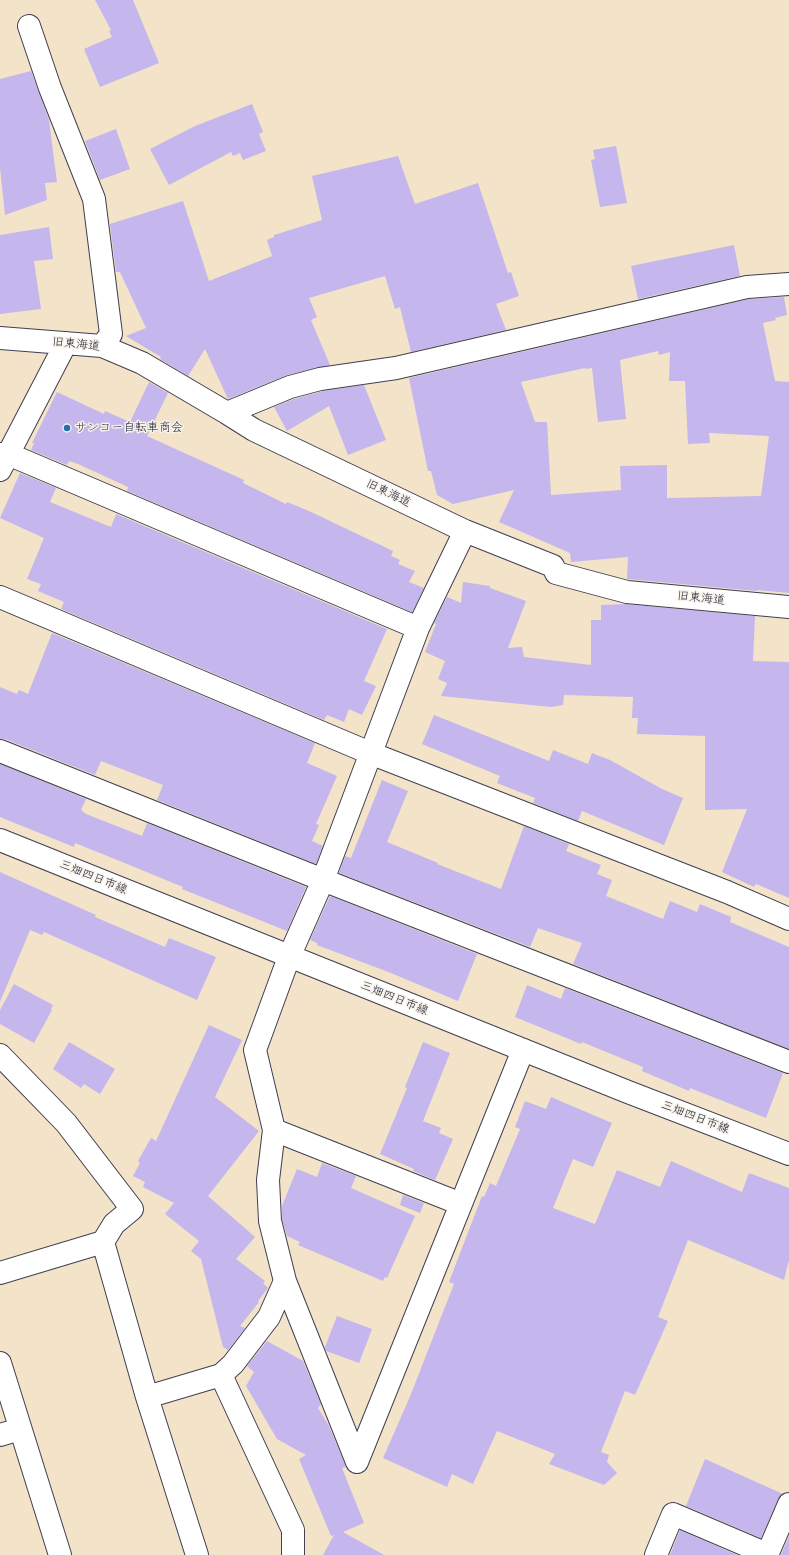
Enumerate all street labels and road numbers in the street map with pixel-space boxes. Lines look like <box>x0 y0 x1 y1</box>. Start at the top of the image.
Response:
street label: 旧東海道 <box>51 335 101 355</box>
street label: 旧東海道 <box>363 477 413 511</box>
street label: 旧東海道 <box>676 589 726 609</box>
street label: 三畑四日市線 <box>57 858 129 898</box>
street label: 三畑四日市線 <box>358 979 430 1019</box>
street label: 三畑四日市線 <box>659 1098 731 1138</box>

